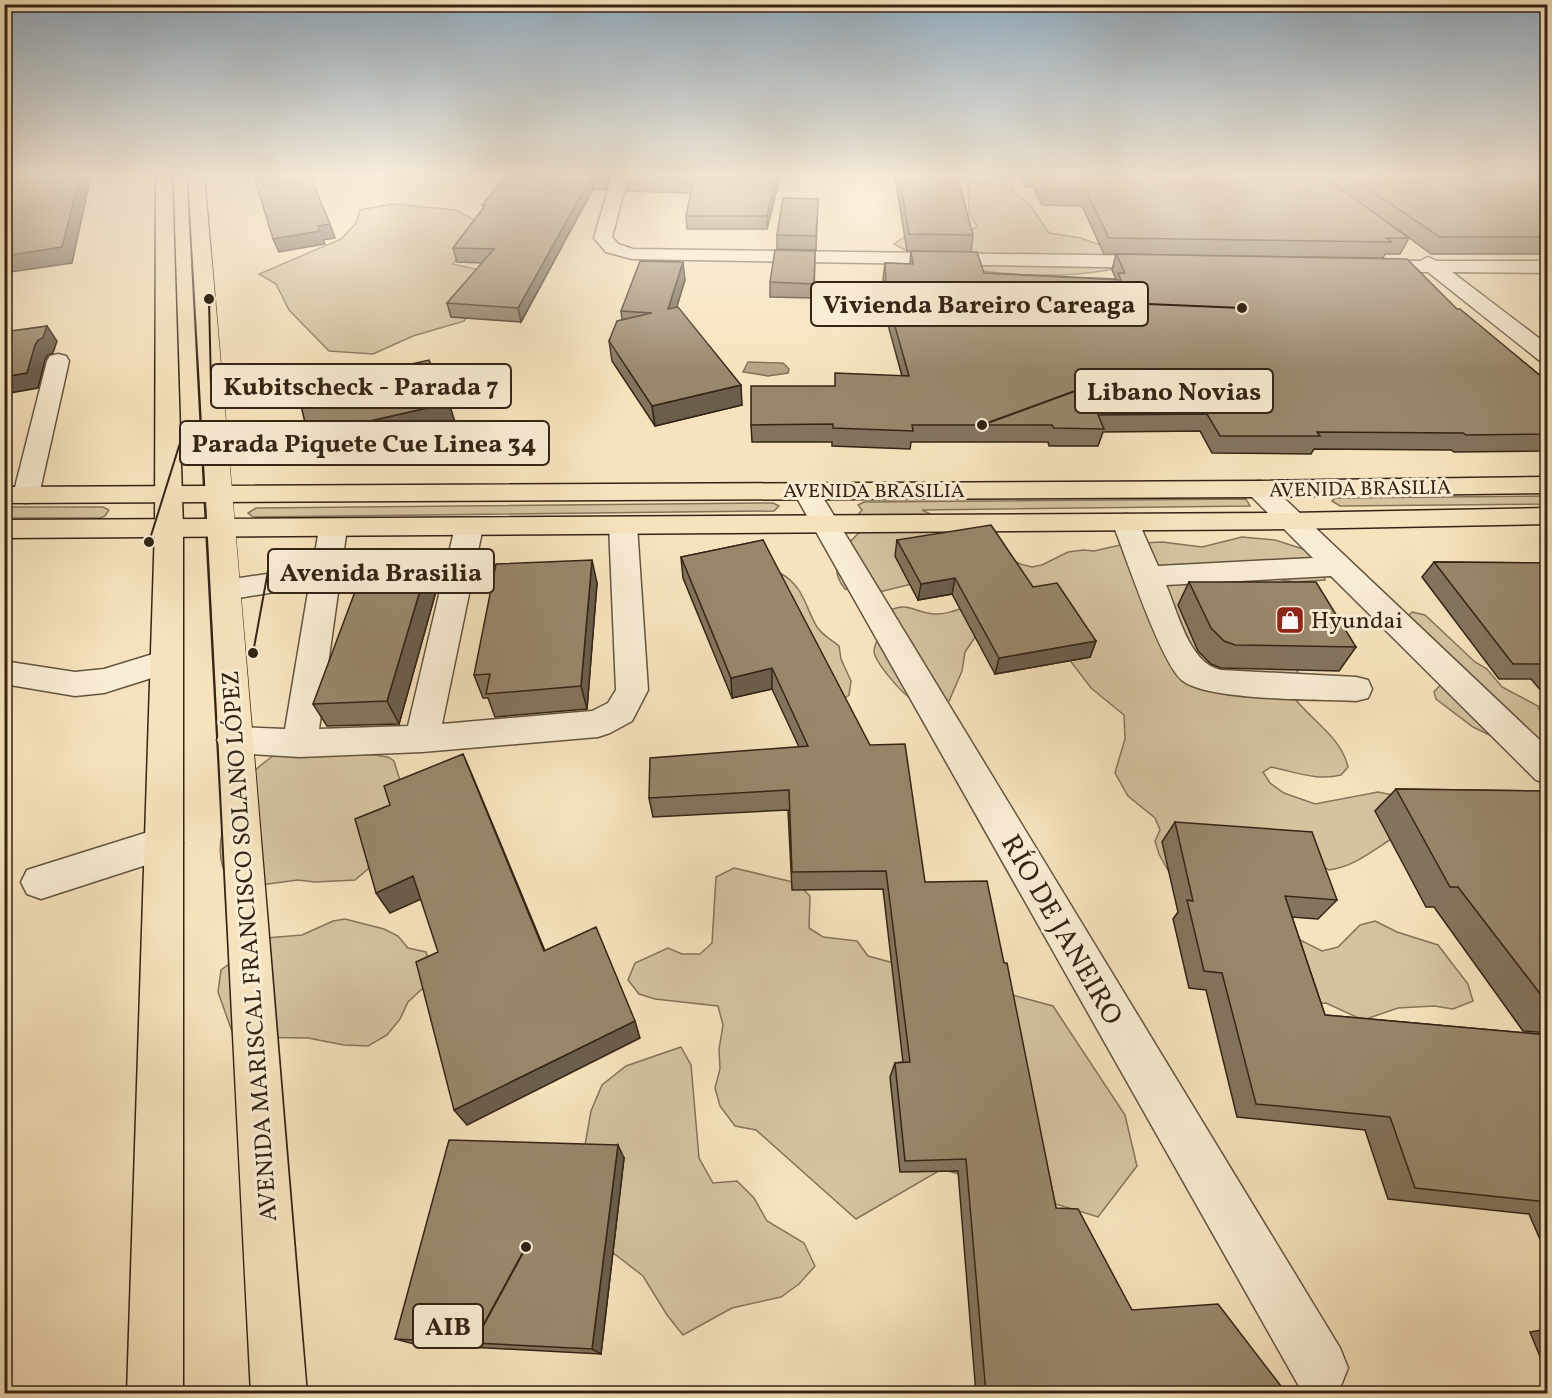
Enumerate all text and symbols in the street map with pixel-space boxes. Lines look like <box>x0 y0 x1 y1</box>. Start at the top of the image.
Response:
callout: Vivienda Bareiro Careaga <box>811 282 1148 326</box>
text: Vivienda Bareiro Careaga <box>823 288 1135 324</box>
callout: Kubitscheck - Parada 7 <box>211 364 511 408</box>
callout: Libano Novias <box>1075 369 1273 413</box>
text: Kubitscheck - Parada 7 <box>223 370 499 406</box>
text: Libano Novias <box>1087 375 1261 411</box>
callout: Parada Piquete Cue Linea 34 <box>180 421 549 465</box>
text: Parada Piquete Cue Linea 34 <box>191 427 537 463</box>
street label: AVENIDA BRASILIA <box>1269 474 1451 506</box>
street label: AVENIDA BRASILIA <box>783 478 965 506</box>
callout: Avenida Brasilia <box>268 549 494 593</box>
text: Avenida Brasilia <box>280 556 482 592</box>
shop icon: Hyundai <box>1274 604 1306 636</box>
place label: Hyundai <box>1311 605 1403 639</box>
street label: AVENIDA MARISCAL FRANCISCO SOLANO LÓPEZ <box>215 669 287 1223</box>
street label: RÍO DE JANEIRO <box>990 828 1131 1033</box>
callout: AIB <box>413 1304 483 1348</box>
text: AIB <box>425 1310 471 1346</box>

